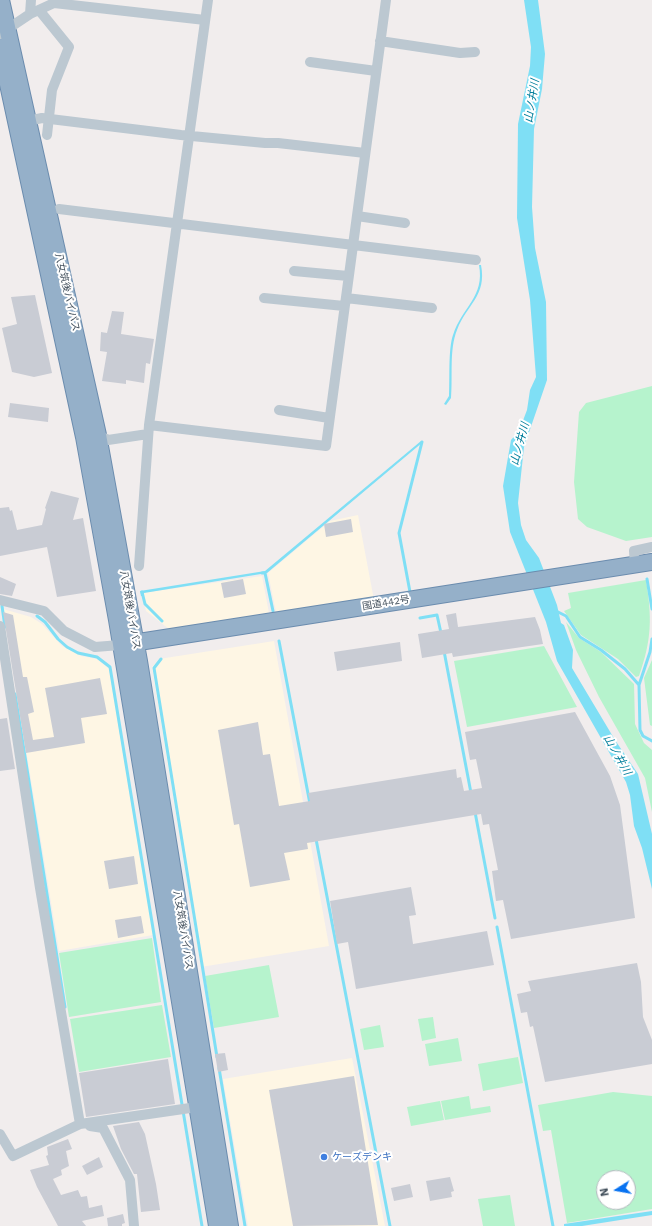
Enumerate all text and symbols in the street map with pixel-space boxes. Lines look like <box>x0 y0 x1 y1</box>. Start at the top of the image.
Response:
water label: 山ノ井川 <box>522 78 542 124</box>
street label: 八女筑後バイパス <box>52 252 82 332</box>
water label: 山ノ井川 <box>508 421 532 467</box>
street label: 八女筑後バイパス <box>117 570 143 650</box>
street label: 国道442号 <box>361 593 411 613</box>
water label: 山ノ井川 <box>600 733 634 777</box>
street label: 八女筑後バイパス <box>171 890 195 970</box>
place label: ケーズデンキ <box>332 1151 392 1163</box>
marker: ケーズデンキ <box>319 1152 329 1162</box>
north arrow <box>596 1170 636 1210</box>
text: N <box>598 1187 612 1197</box>

